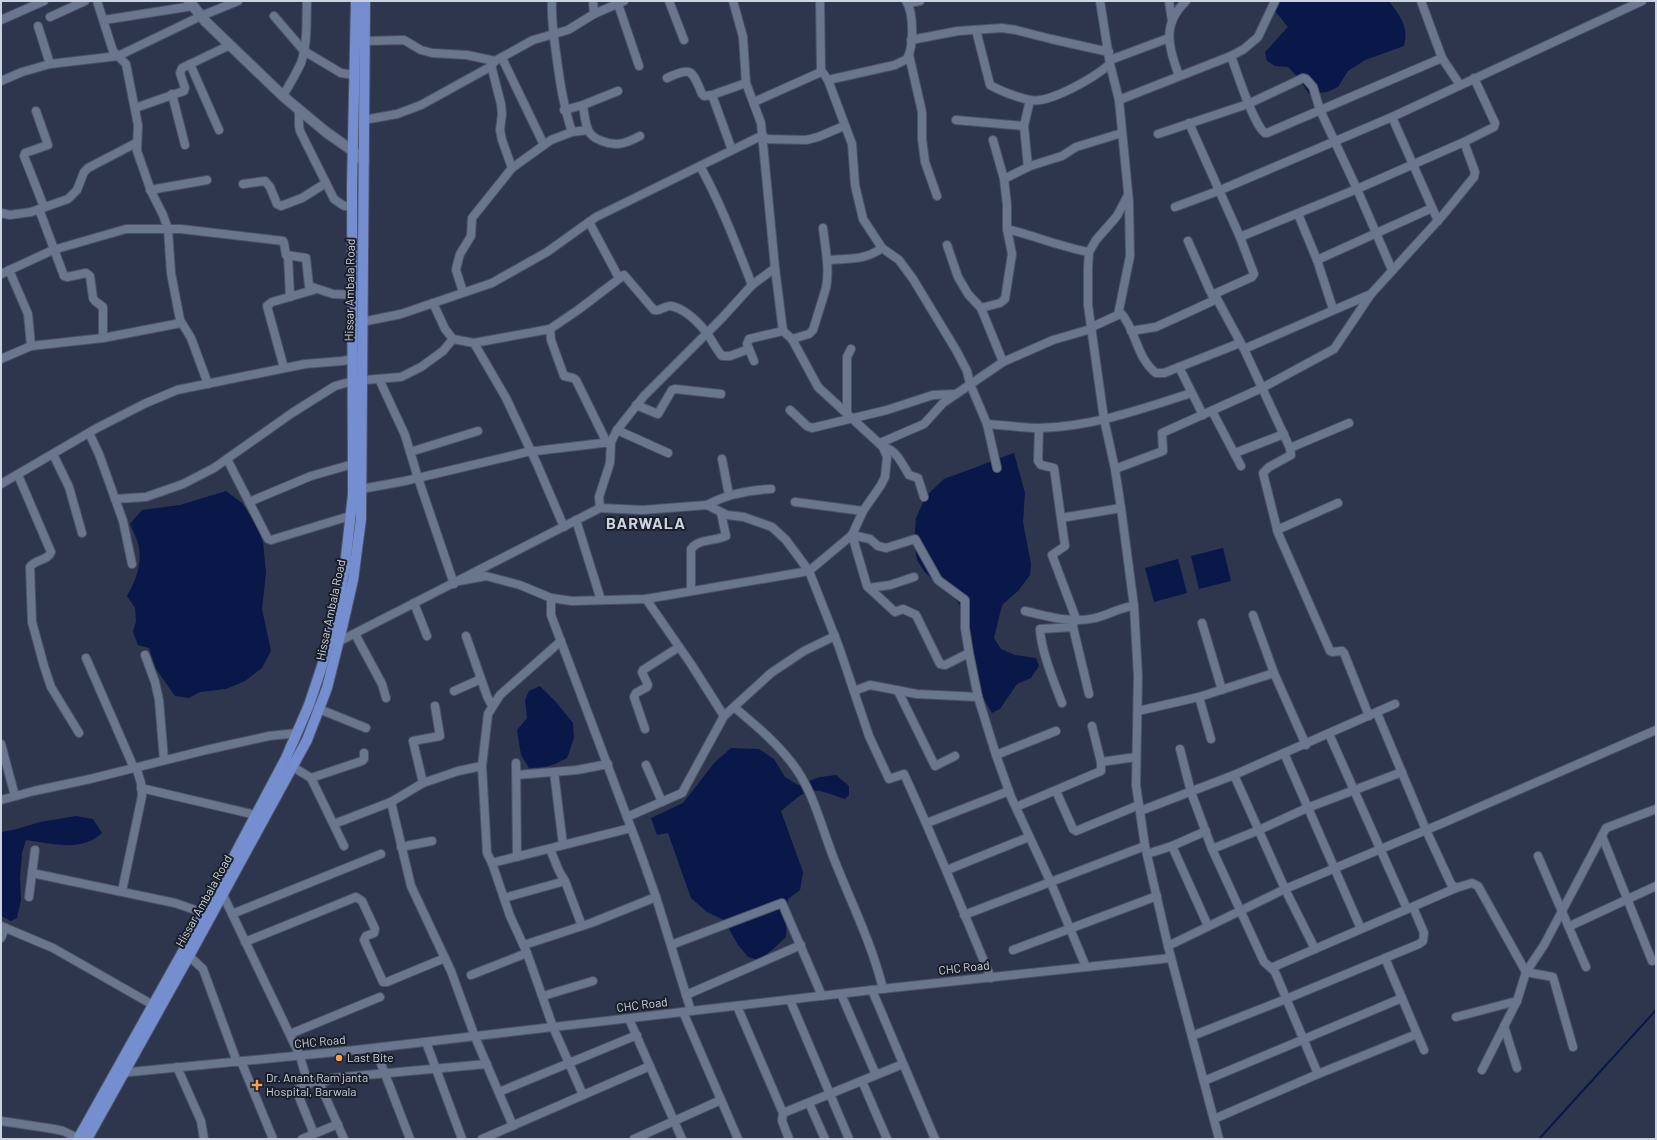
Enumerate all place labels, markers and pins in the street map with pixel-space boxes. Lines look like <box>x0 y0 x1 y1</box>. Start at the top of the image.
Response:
place label: Last Bite <box>347 1050 394 1064</box>
marker: Last Bite <box>334 1053 344 1063</box>
place label: Dr. Anant Ram janta Hospital, Barwala <box>266 1070 368 1098</box>
marker: Dr. Anant Ram janta Hospital, Barwala <box>251 1079 263 1091</box>

